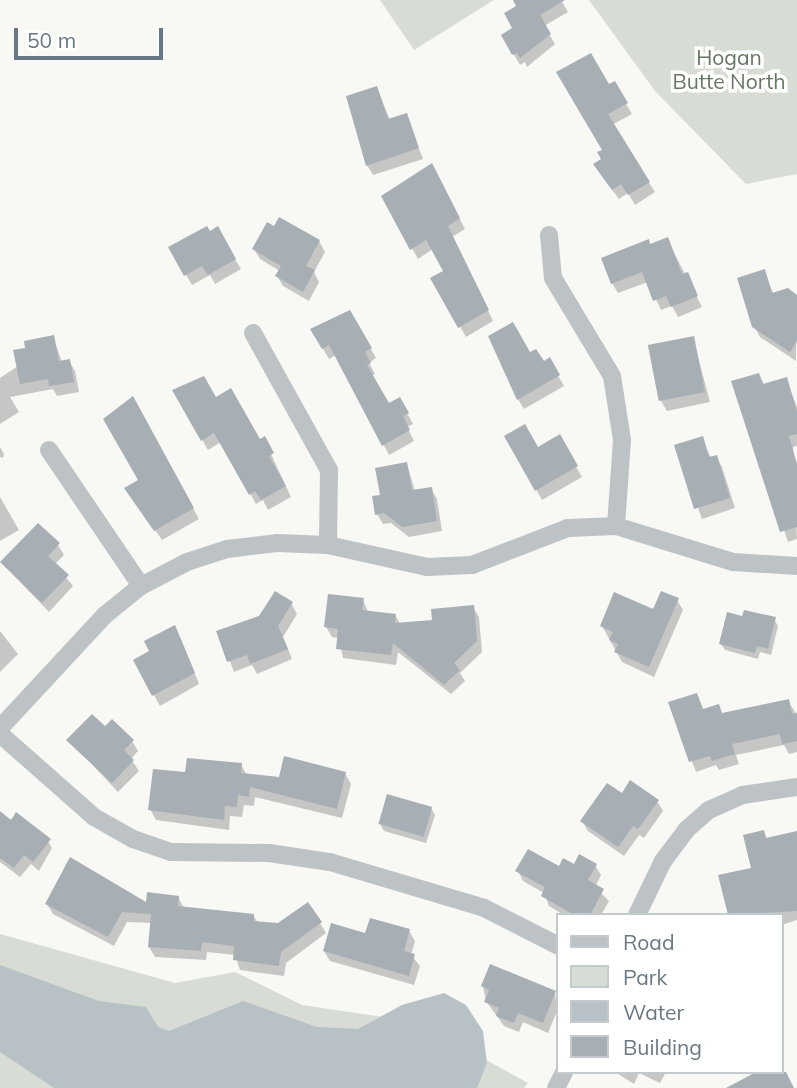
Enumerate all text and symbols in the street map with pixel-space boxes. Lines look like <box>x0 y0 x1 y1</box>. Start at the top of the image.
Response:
scale bar <box>18 14 166 58</box>
text: 50 m <box>27 27 76 53</box>
park label: Hogan Butte North <box>672 44 786 94</box>
legend <box>556 913 783 1074</box>
text: Road <box>623 929 674 955</box>
text: Park <box>623 964 667 990</box>
text: Water <box>623 999 684 1025</box>
text: Building <box>623 1034 702 1060</box>

